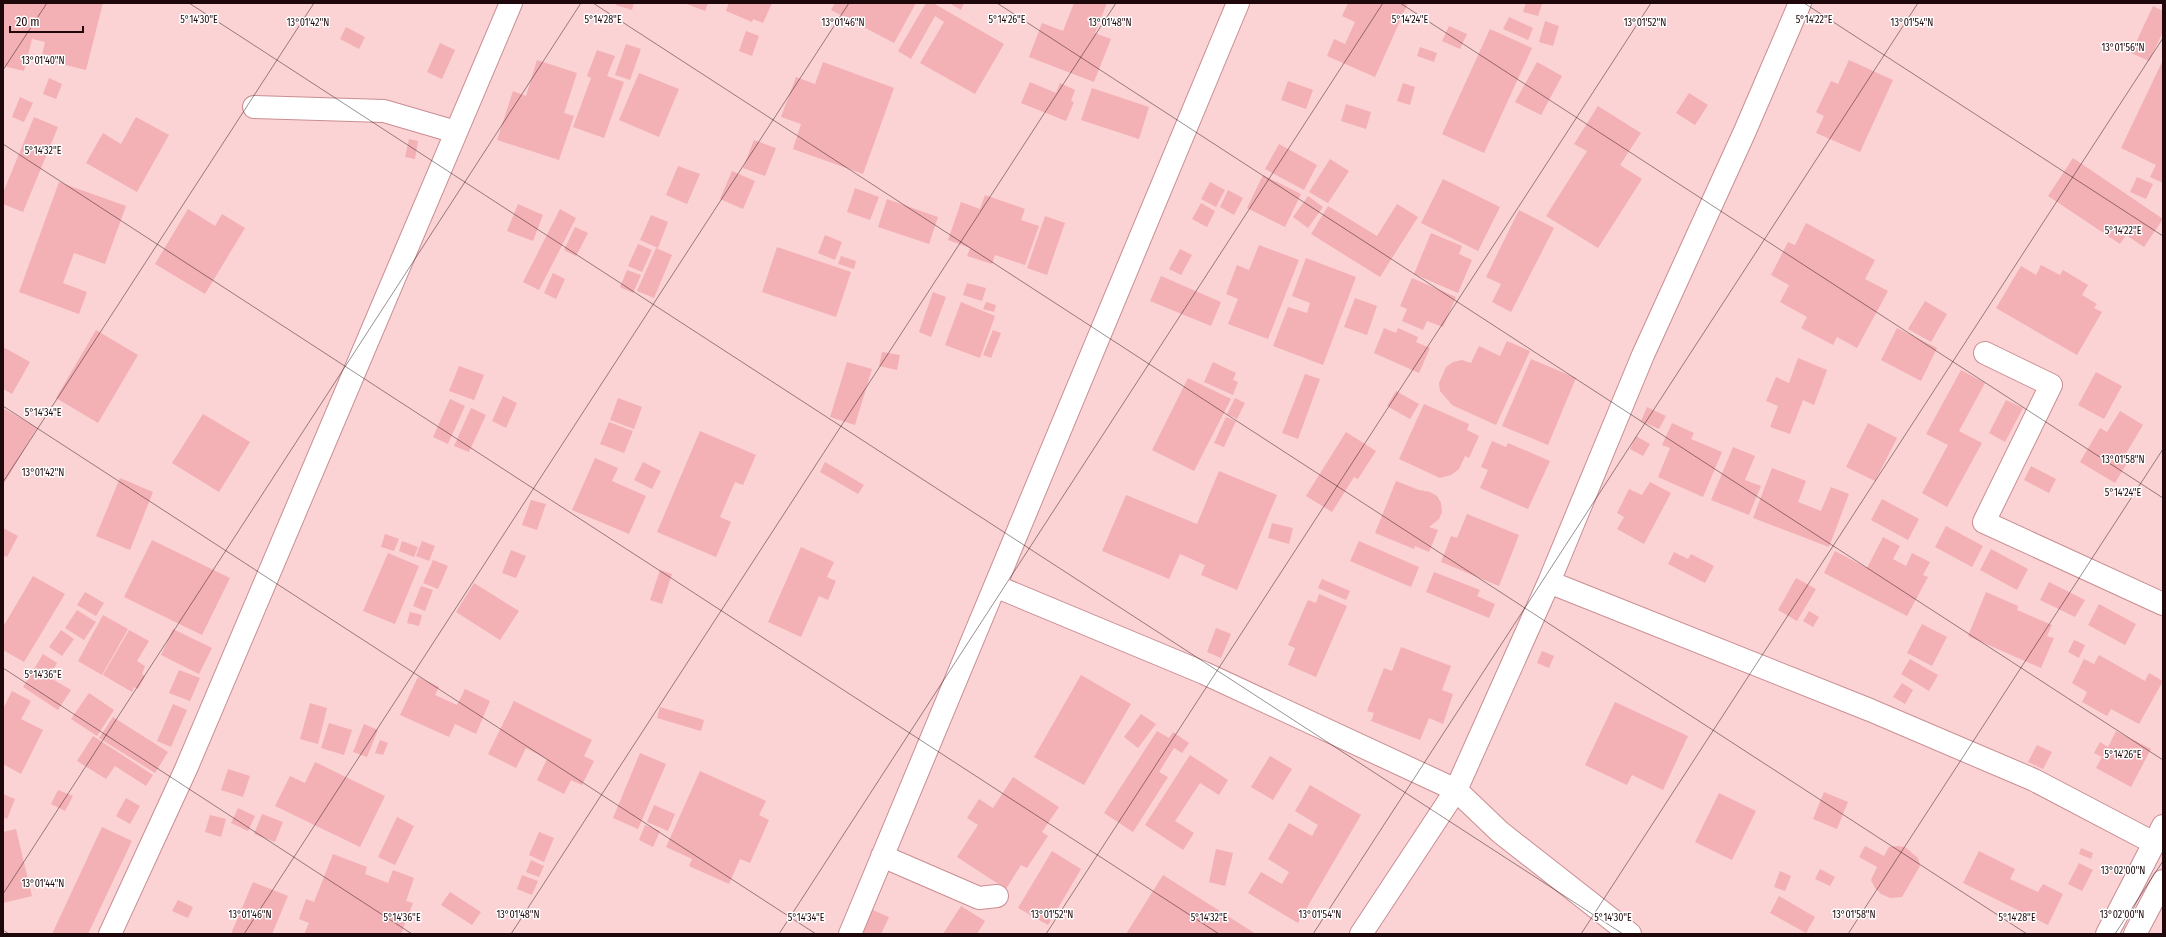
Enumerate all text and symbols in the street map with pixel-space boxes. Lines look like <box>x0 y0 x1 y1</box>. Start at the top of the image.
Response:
scale bar <box>10 8 83 34</box>
text: 5°14'30"E <box>180 14 218 26</box>
text: 5°14'28"E <box>584 14 622 26</box>
text: 5°14'26"E <box>988 14 1026 26</box>
text: 5°14'24"E <box>1392 14 1429 26</box>
text: 5°14'22"E <box>1796 14 1833 26</box>
text: 20 m <box>16 15 40 29</box>
text: 13°01'42"N <box>287 17 329 29</box>
text: 13°01'46"N <box>821 17 865 29</box>
text: 13°01'48"N <box>1088 17 1132 29</box>
text: 13°01'52"N <box>1624 17 1666 29</box>
text: 13°01'54"N <box>1891 17 1933 29</box>
text: 13°01'56"N <box>2101 42 2145 54</box>
text: 13°01'40"N <box>21 55 65 67</box>
text: 5°14'32"E <box>25 145 62 157</box>
text: 5°14'22"E <box>2105 225 2142 237</box>
text: 5°14'34"E <box>25 407 62 419</box>
text: 13°01'58"N <box>2101 454 2145 466</box>
text: 13°01'42"N <box>22 467 64 479</box>
text: 5°14'24"E <box>2105 487 2142 499</box>
text: 5°14'36"E <box>24 669 62 681</box>
text: 5°14'26"E <box>2104 749 2142 761</box>
text: 13°02'00"N <box>2101 865 2145 877</box>
text: 13°01'44"N <box>22 878 64 890</box>
text: 13°01'46"N <box>228 909 272 921</box>
text: 13°01'48"N <box>496 909 540 921</box>
text: 13°01'52"N <box>1031 909 1073 921</box>
text: 13°01'54"N <box>1299 909 1341 921</box>
text: 13°01'58"N <box>1832 909 1876 921</box>
text: 13°02'00"N <box>2100 909 2144 921</box>
text: 5°14'36"E <box>383 912 421 924</box>
text: 5°14'34"E <box>788 912 825 924</box>
text: 5°14'32"E <box>1191 912 1228 924</box>
text: 5°14'30"E <box>1594 912 1632 924</box>
text: 5°14'28"E <box>1998 912 2036 924</box>

